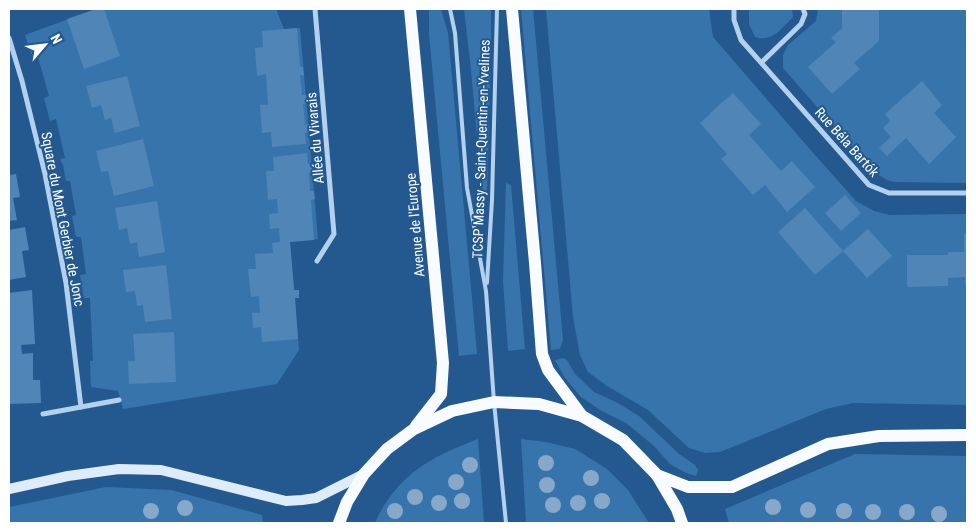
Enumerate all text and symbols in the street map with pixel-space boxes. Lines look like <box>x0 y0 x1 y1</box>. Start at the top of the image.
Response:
north arrow <box>20 20 70 70</box>
text: N <box>47 31 66 46</box>
street label: TCSP Massy - Saint-Quentin-en-Yvelines <box>469 39 493 259</box>
street label: Allée du Vivarais <box>303 92 327 184</box>
street label: Rue Béla Bartók <box>812 104 883 180</box>
street label: Square du Mont Gerbier de Jonc <box>38 130 88 308</box>
street label: Avenue de l'Europe <box>402 172 428 278</box>

